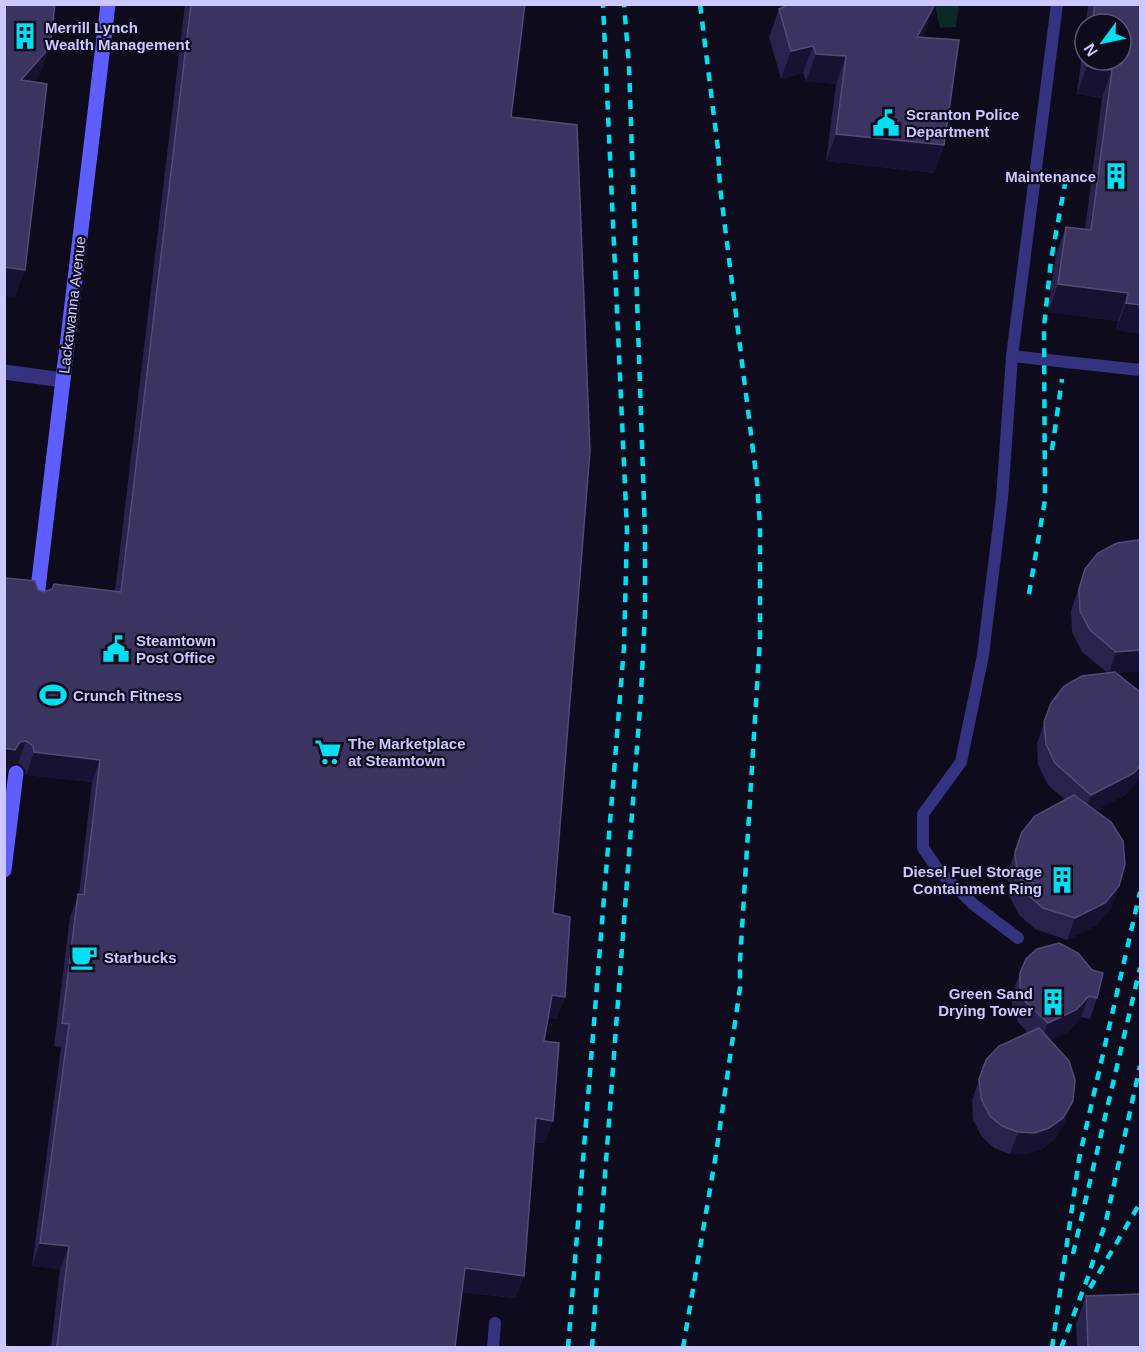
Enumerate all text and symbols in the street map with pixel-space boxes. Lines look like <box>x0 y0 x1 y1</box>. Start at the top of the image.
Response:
north arrow <box>1073 12 1133 72</box>
place label: Merrill Lynch Wealth Management <box>45 19 190 53</box>
building icon: Merrill Lynch Wealth Management <box>10 21 40 51</box>
text: N <box>1081 40 1101 59</box>
place label: Scranton Police Department <box>906 106 1019 140</box>
public building icon: Scranton Police Department <box>871 108 901 138</box>
building icon: Maintenance <box>1101 161 1131 191</box>
place label: Maintenance <box>1005 168 1096 185</box>
street label: Lackawanna Avenue <box>55 235 89 375</box>
place label: Steamtown Post Office <box>136 632 216 666</box>
public building icon: Steamtown Post Office <box>101 634 131 664</box>
sports icon: Crunch Fitness <box>38 680 68 710</box>
place label: Crunch Fitness <box>73 687 182 704</box>
place label: The Marketplace at Steamtown <box>348 735 466 769</box>
supermarket icon: The Marketplace at Steamtown <box>313 737 343 767</box>
place label: Diesel Fuel Storage Containment Ring <box>903 863 1042 897</box>
building icon: Diesel Fuel Storage Containment Ring <box>1047 865 1077 895</box>
cafe icon: Starbucks <box>69 942 99 972</box>
place label: Starbucks <box>104 949 177 966</box>
place label: Green Sand Drying Tower <box>938 985 1033 1019</box>
building icon: Green Sand Drying Tower <box>1038 987 1068 1017</box>

